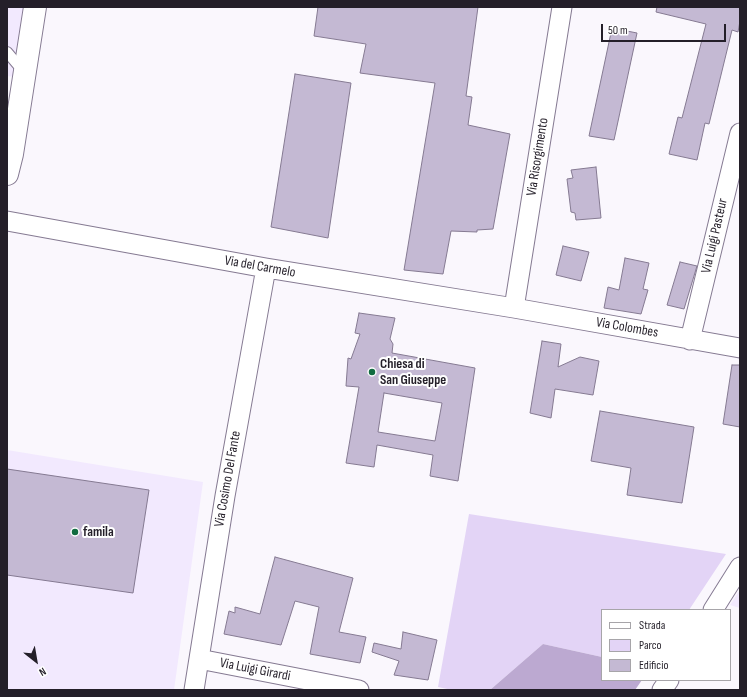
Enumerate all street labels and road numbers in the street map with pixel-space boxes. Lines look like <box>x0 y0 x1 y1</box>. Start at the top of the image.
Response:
street label: Via Risorgimento <box>524 117 552 197</box>
street label: Via Luigi Pasteur <box>698 197 732 275</box>
street label: Via del Carmelo <box>223 252 297 282</box>
street label: Via Colombes <box>595 314 659 342</box>
street label: Via Cosimo Del Fante <box>211 430 245 528</box>
street label: Via Luigi Girardi <box>218 655 292 685</box>

